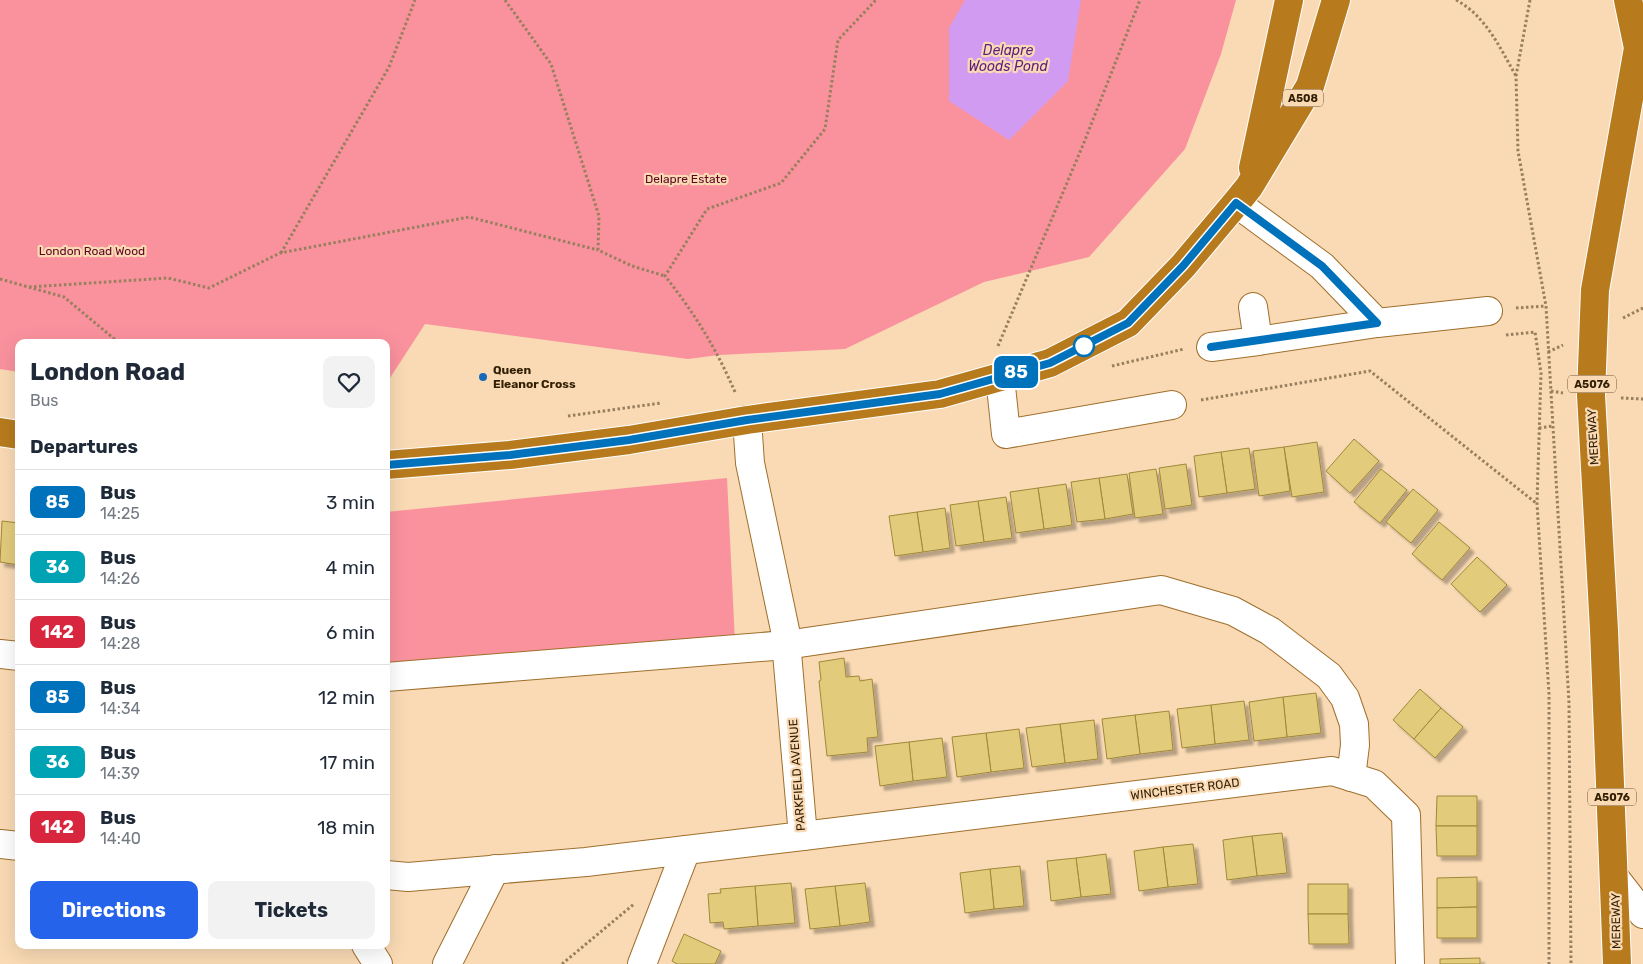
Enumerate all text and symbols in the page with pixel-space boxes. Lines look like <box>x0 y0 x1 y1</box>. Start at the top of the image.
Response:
water label: Delapre Woods Pond <box>968 42 1049 75</box>
road number: A508 <box>1283 90 1323 106</box>
park label: Delapre Estate <box>645 172 727 186</box>
park label: London Road Wood <box>39 244 145 258</box>
unlabelled marker <box>1073 335 1095 357</box>
button: heart <box>323 356 375 408</box>
line badge: 85 <box>994 356 1038 388</box>
text: London Road <box>30 358 185 386</box>
text: 85 <box>1004 361 1028 383</box>
place label: Queen Eleanor Cross <box>493 363 576 391</box>
marker: Queen Eleanor Cross <box>477 371 489 383</box>
road number: A5076 <box>1568 376 1616 392</box>
text: Bus <box>30 391 58 410</box>
street label: MEREWAY <box>1585 408 1601 465</box>
text: Departures <box>30 435 138 458</box>
text: Bus <box>100 481 136 504</box>
text: 85 <box>46 491 69 513</box>
text: 3 min <box>326 491 375 514</box>
text: 14:25 <box>100 504 140 523</box>
text: Bus <box>100 546 136 569</box>
text: 36 <box>46 556 69 578</box>
text: 4 min <box>326 556 375 579</box>
text: 14:26 <box>100 569 140 588</box>
text: Bus <box>100 611 136 634</box>
text: 142 <box>41 621 74 643</box>
text: 6 min <box>326 621 375 644</box>
text: 14:28 <box>100 634 140 653</box>
text: Bus <box>100 676 136 699</box>
text: 85 <box>46 686 69 708</box>
text: 12 min <box>318 686 375 709</box>
text: 14:34 <box>100 699 140 718</box>
street label: PARKFIELD AVENUE <box>786 719 808 831</box>
text: Bus <box>100 741 136 764</box>
text: 36 <box>46 751 69 773</box>
text: 17 min <box>319 751 375 774</box>
text: 14:39 <box>100 764 140 783</box>
street label: WINCHESTER ROAD <box>1130 775 1240 803</box>
road number: A5076 <box>1588 789 1636 806</box>
text: Bus <box>100 806 136 829</box>
text: 142 <box>41 816 74 838</box>
text: 18 min <box>317 816 375 839</box>
text: 14:40 <box>100 829 141 848</box>
button: Directions <box>30 881 198 939</box>
button: Tickets <box>208 881 375 939</box>
street label: MEREWAY <box>1609 893 1623 949</box>

